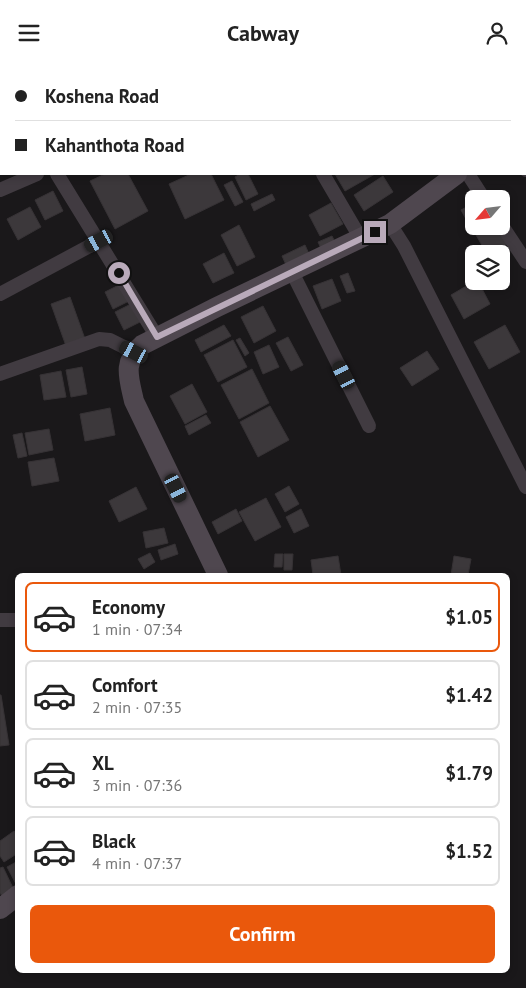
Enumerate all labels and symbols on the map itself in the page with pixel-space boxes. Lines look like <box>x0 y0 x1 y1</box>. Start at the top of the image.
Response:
north arrow <box>465 190 510 235</box>
route end <box>364 221 386 243</box>
car <box>82 227 115 255</box>
route start <box>108 262 130 284</box>
car <box>117 339 150 365</box>
car <box>330 358 357 392</box>
car <box>162 471 189 505</box>

